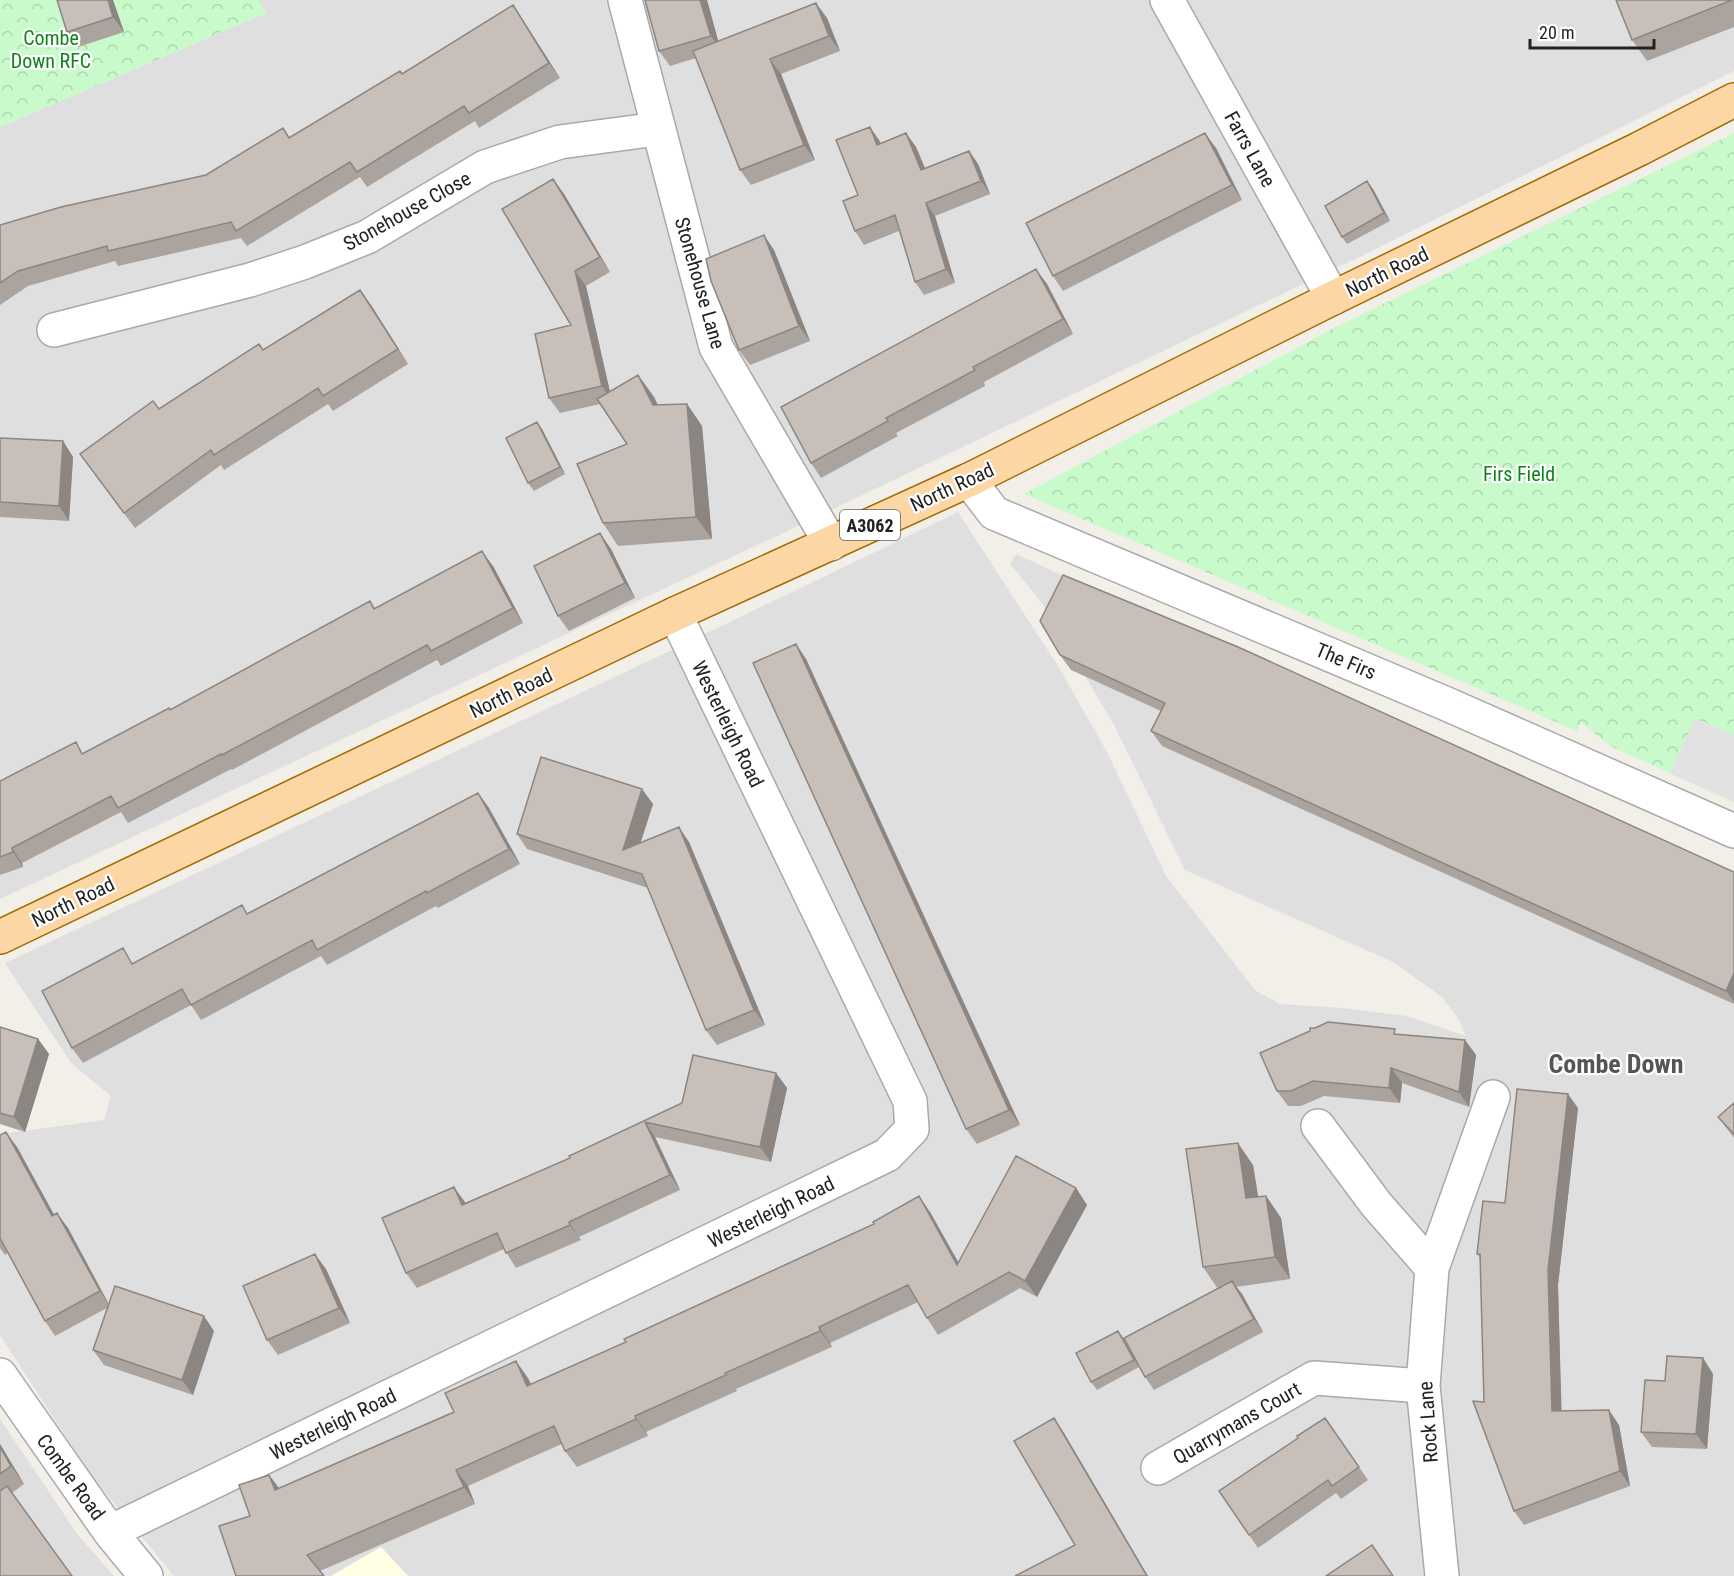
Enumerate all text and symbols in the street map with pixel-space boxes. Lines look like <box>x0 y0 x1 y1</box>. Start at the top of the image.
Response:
scale bar <box>1530 12 1654 50</box>
text: 20 m <box>1539 22 1574 43</box>
park label: Combe Down RFC <box>11 26 91 73</box>
street label: Farrs Lane <box>1219 107 1281 191</box>
street label: Stonehouse Close <box>339 166 475 256</box>
street label: Stonehouse Lane <box>670 214 730 352</box>
street label: North Road <box>1342 242 1432 302</box>
street label: North Road <box>906 457 998 517</box>
park label: Firs Field <box>1483 462 1555 486</box>
road number: A3062 <box>840 510 900 540</box>
street label: The Firs <box>1312 638 1380 684</box>
street label: Westerleigh Road <box>687 657 769 791</box>
street label: North Road <box>466 663 556 723</box>
street label: North Road <box>28 872 118 932</box>
district label: Combe Down <box>1548 1049 1684 1079</box>
street label: Westerleigh Road <box>704 1171 838 1253</box>
street label: Quarrymans Court <box>1169 1377 1305 1469</box>
street label: Rock Lane <box>1413 1380 1443 1464</box>
street label: Westerleigh Road <box>266 1383 400 1465</box>
street label: Combe Road <box>32 1429 110 1525</box>

